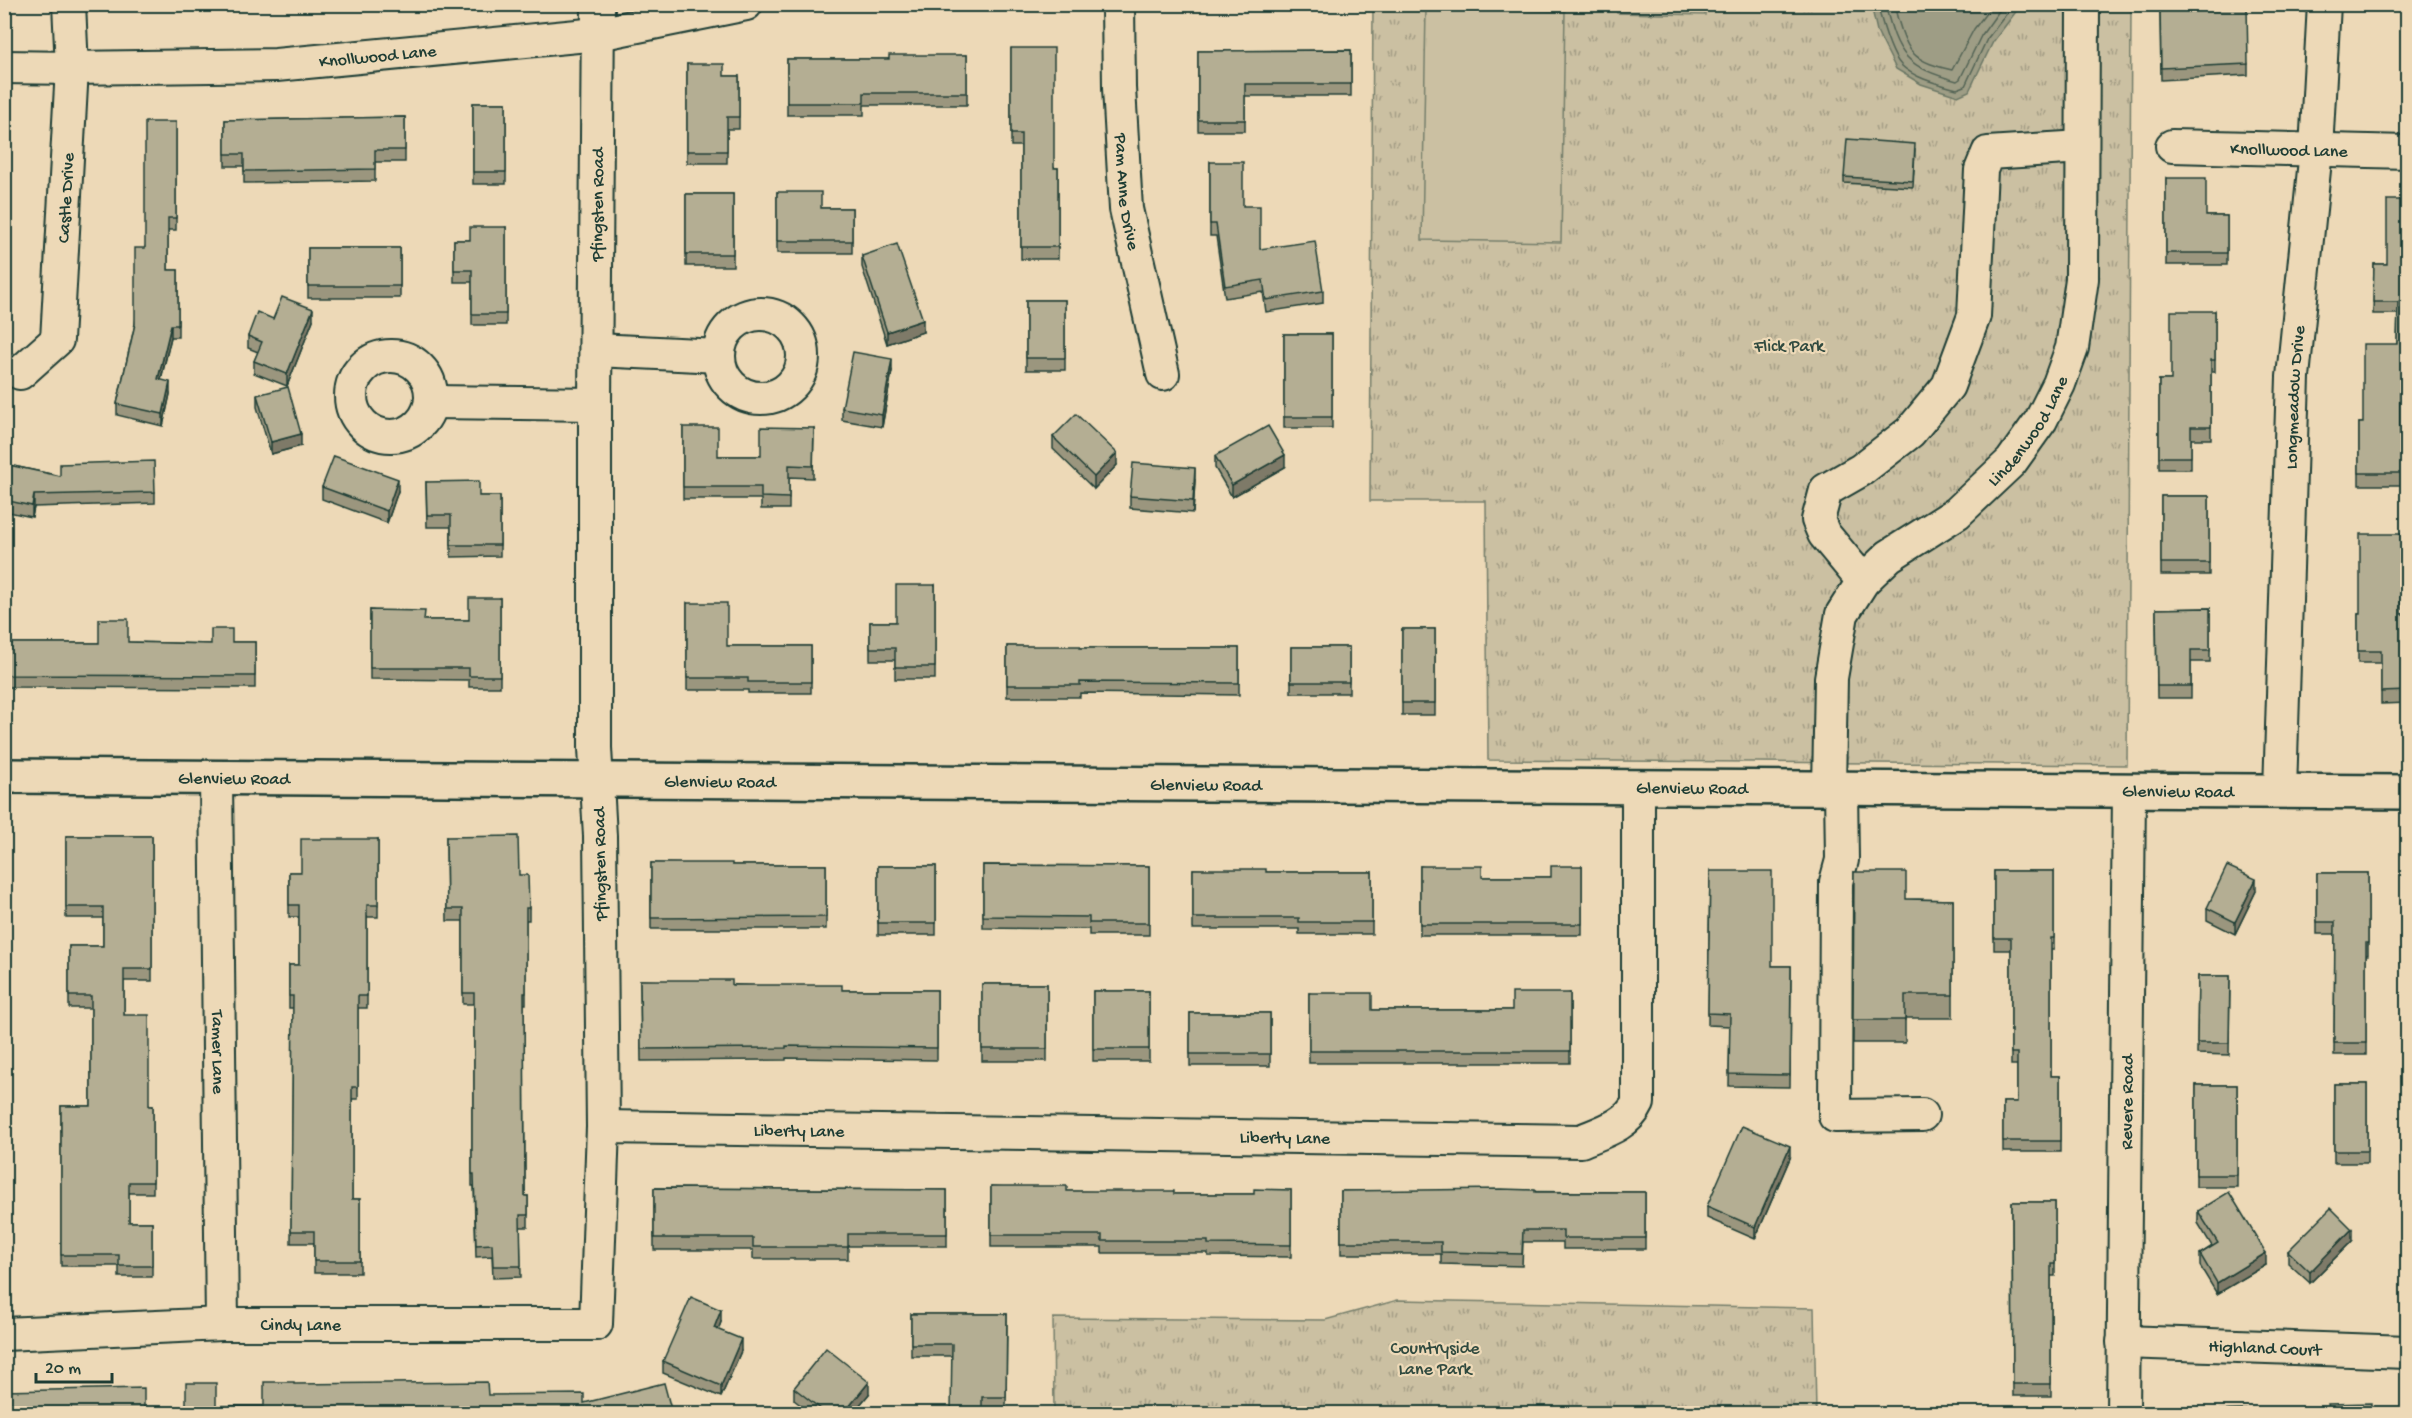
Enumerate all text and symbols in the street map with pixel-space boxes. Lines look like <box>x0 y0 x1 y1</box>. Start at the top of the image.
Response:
street label: Knollwood Lane <box>318 42 438 74</box>
street label: Pam Anne Drive <box>1109 132 1143 253</box>
street label: Knollwood Lane <box>2230 139 2349 163</box>
street label: Pfingsten Road <box>588 146 610 262</box>
street label: Castle Drive <box>54 151 80 244</box>
street label: Longmeadow Drive <box>2282 324 2311 470</box>
park label: Flick Park <box>1753 337 1826 358</box>
street label: Lindenwood Lane <box>1984 373 2074 492</box>
street label: Glenview Road <box>178 769 291 791</box>
street label: Glenview Road <box>664 772 777 794</box>
street label: Glenview Road <box>1150 776 1263 797</box>
street label: Glenview Road <box>1636 779 1749 801</box>
street label: Glenview Road <box>2122 782 2235 804</box>
street label: Pfingsten Road <box>590 806 613 922</box>
street label: Tamer Lane <box>206 1009 227 1095</box>
street label: Revere Road <box>2118 1053 2139 1150</box>
street label: Liberty Lane <box>753 1121 845 1143</box>
street label: Liberty Lane <box>1239 1128 1331 1150</box>
street label: Cindy Lane <box>261 1316 342 1337</box>
street label: Highland Court <box>2208 1337 2323 1362</box>
park label: Countryside Lane Park <box>1390 1339 1480 1381</box>
scale bar <box>36 1346 112 1384</box>
text: 20 m <box>45 1359 81 1380</box>

